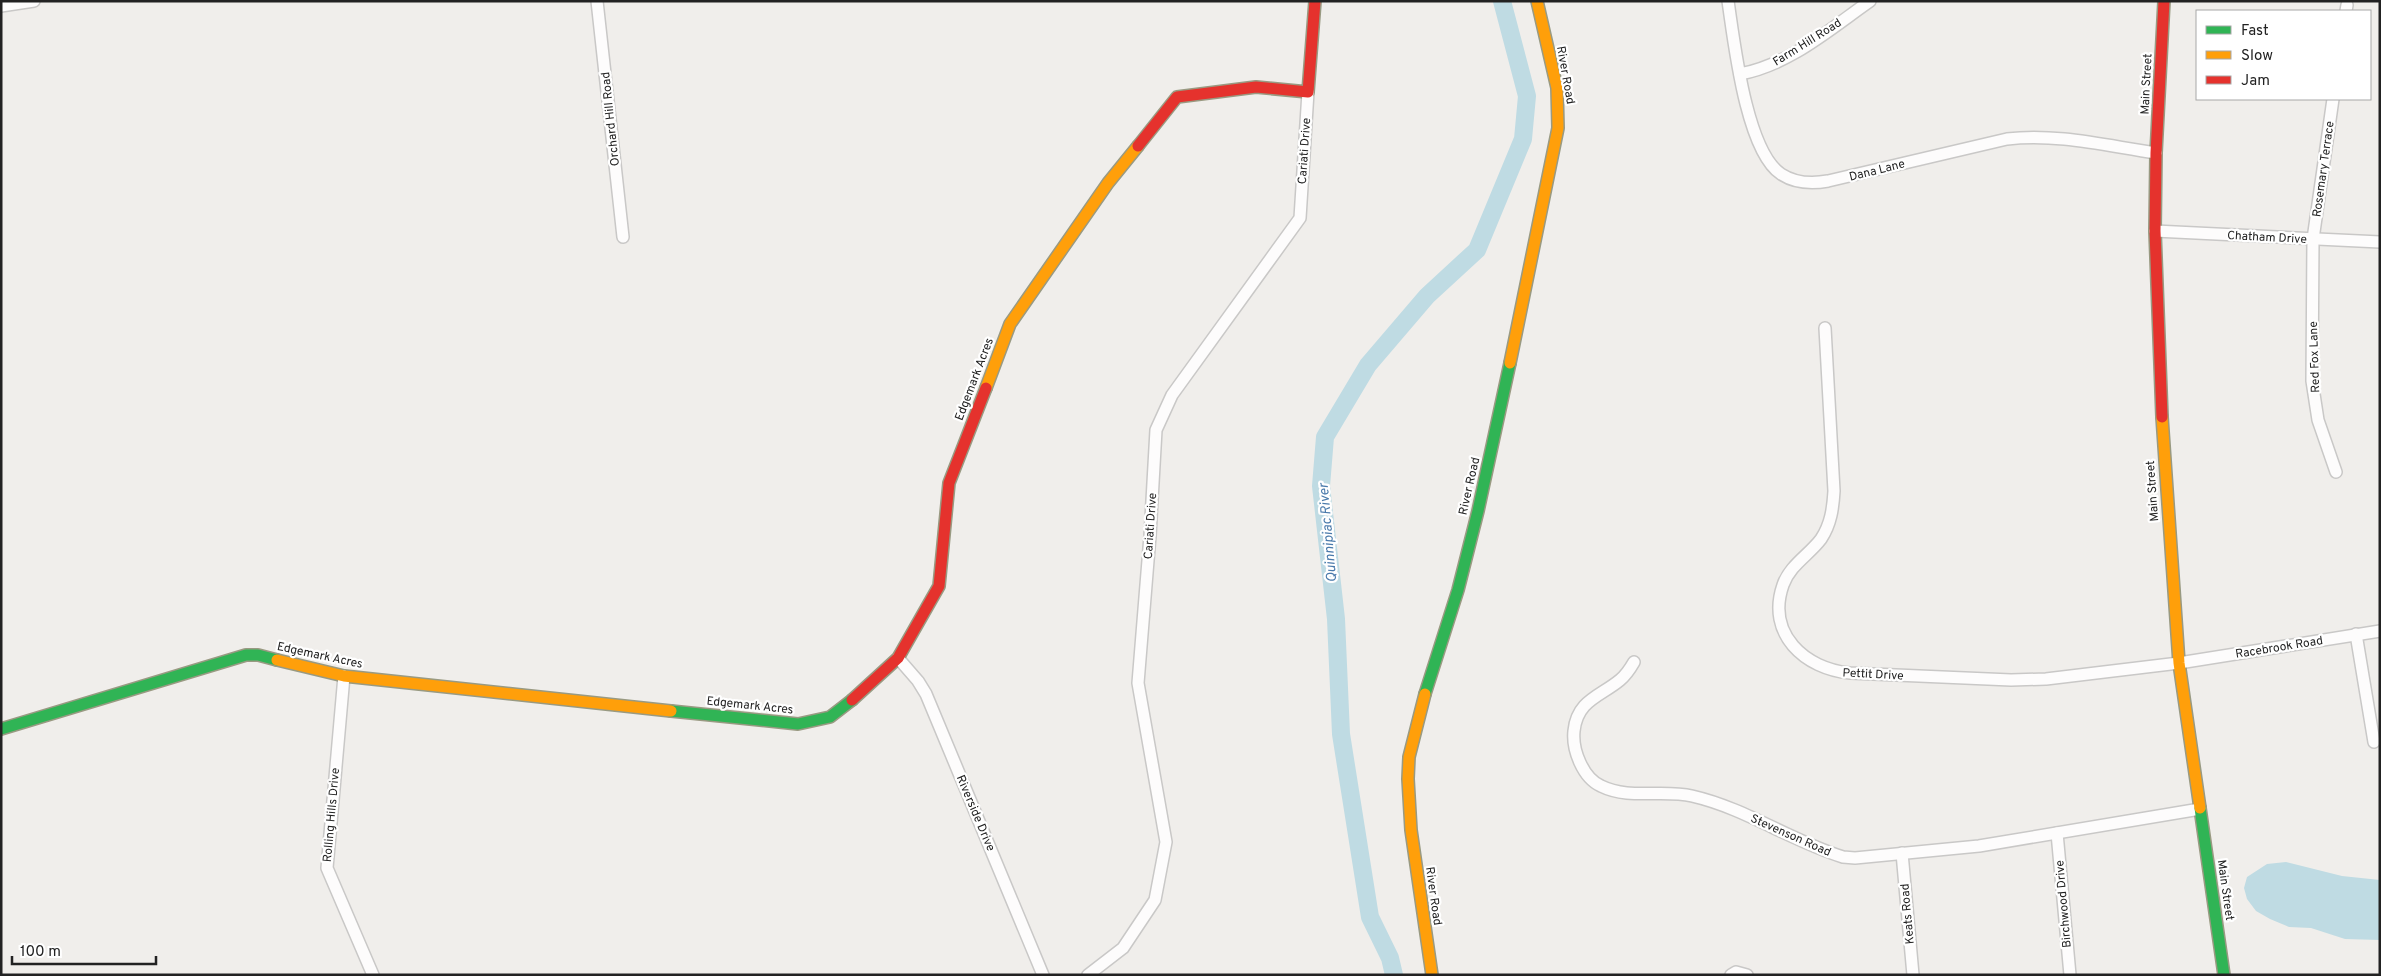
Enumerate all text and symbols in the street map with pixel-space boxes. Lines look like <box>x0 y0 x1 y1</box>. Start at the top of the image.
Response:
legend <box>2196 10 2371 100</box>
street label: Farm Hill Road <box>1770 15 1845 70</box>
text: Fast <box>2241 22 2269 41</box>
street label: River Road <box>1552 45 1578 106</box>
text: Slow <box>2241 47 2273 66</box>
street label: Main Street <box>2137 53 2157 115</box>
street label: Orchard Hill Road <box>598 71 624 167</box>
text: Jam <box>2241 72 2270 91</box>
street label: Cariati Drive <box>1295 117 1315 185</box>
street label: Rosemary Terrace <box>2309 120 2339 218</box>
street label: Dana Lane <box>1848 156 1907 186</box>
street label: Chatham Drive <box>2227 228 2307 248</box>
street label: Red Fox Lane <box>2306 321 2324 393</box>
street label: Edgemark Acres <box>952 336 998 423</box>
street label: River Road <box>1456 456 1484 517</box>
street label: Main Street <box>2143 460 2163 522</box>
water label: Quinnipiac River <box>1316 481 1341 583</box>
street label: Cariati Drive <box>1141 492 1161 560</box>
street label: Racebrook Road <box>2234 633 2324 663</box>
street label: Edgemark Acres <box>275 639 364 673</box>
street label: Pettit Drive <box>1842 665 1904 685</box>
street label: Edgemark Acres <box>706 693 794 719</box>
street label: Rolling Hills Drive <box>320 767 344 863</box>
street label: Riverside Drive <box>952 773 998 854</box>
street label: Stevenson Road <box>1748 811 1833 861</box>
street label: Birchwood Drive <box>2052 859 2076 949</box>
street label: Main Street <box>2213 859 2237 922</box>
street label: River Road <box>1421 866 1445 926</box>
street label: Keats Road <box>1897 883 1919 945</box>
scale bar <box>12 934 156 966</box>
text: 100 m <box>20 943 61 962</box>

